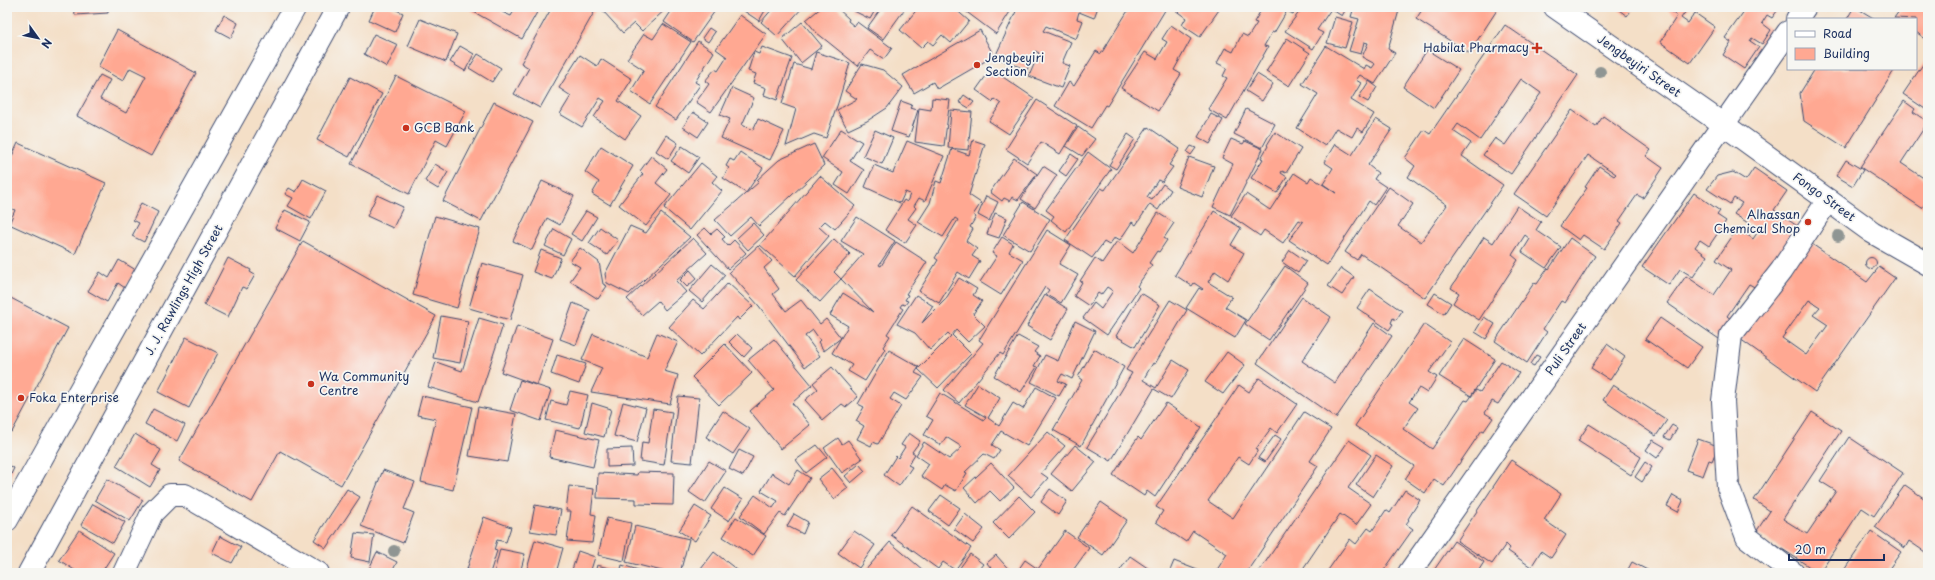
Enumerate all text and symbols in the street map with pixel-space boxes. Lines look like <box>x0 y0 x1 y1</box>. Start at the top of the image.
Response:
north arrow <box>18 18 58 58</box>
legend <box>1787 18 1917 70</box>
text: Road <box>1823 24 1852 42</box>
street label: Jengbeyiri Street <box>1594 30 1685 101</box>
text: N <box>37 35 56 52</box>
place label: Habilat Pharmacy <box>1423 38 1529 56</box>
marker: Habilat Pharmacy <box>1532 43 1542 53</box>
text: Building <box>1823 44 1870 62</box>
place label: Jengbeyiri Section <box>985 48 1044 80</box>
marker: Jengbeyiri Section <box>972 60 982 70</box>
place label: GCB Bank <box>414 118 474 136</box>
marker: GCB Bank <box>401 123 411 133</box>
street label: Fongo Street <box>1790 167 1860 225</box>
place label: Alhassan Chemical Shop <box>1714 205 1800 237</box>
marker: Alhassan Chemical Shop <box>1803 217 1813 227</box>
street label: J. J. Rawlings High Street <box>140 221 227 358</box>
street label: Puli Street <box>1540 318 1590 379</box>
place label: Wa Community Centre <box>319 367 409 399</box>
marker: Wa Community Centre <box>306 379 316 389</box>
place label: Foka Enterprise <box>29 388 119 406</box>
marker: Foka Enterprise <box>16 393 26 403</box>
scale bar <box>1789 536 1884 562</box>
text: 20 m <box>1795 540 1826 558</box>

